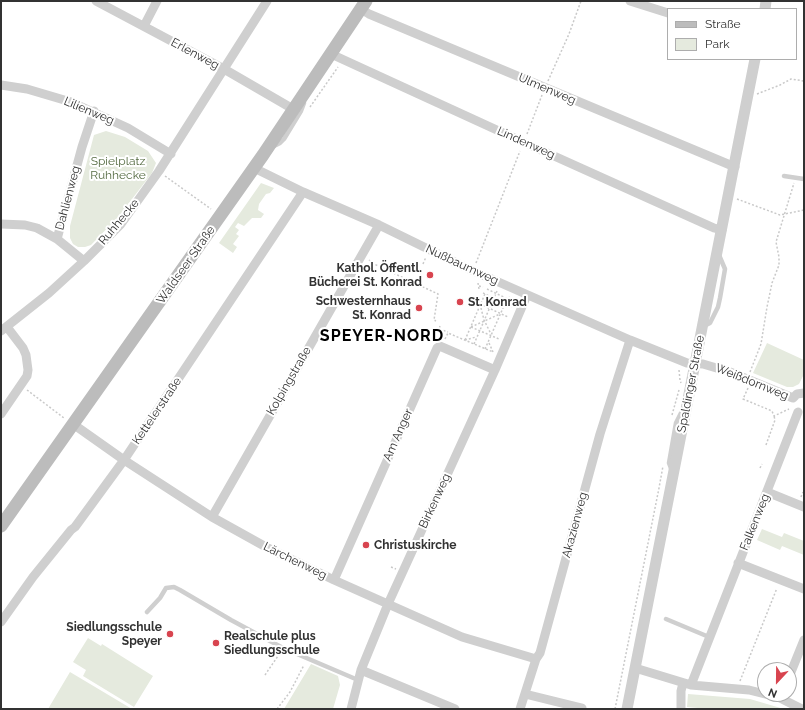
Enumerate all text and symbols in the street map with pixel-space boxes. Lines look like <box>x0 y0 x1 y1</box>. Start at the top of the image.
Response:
legend <box>667 8 797 60</box>
text: Straße <box>705 17 741 31</box>
street label: Erlenweg <box>168 35 222 73</box>
text: Park <box>705 37 730 51</box>
street label: Ulmenweg <box>516 70 578 108</box>
street label: Lilienweg <box>62 94 116 128</box>
street label: Lindenweg <box>495 124 557 162</box>
park label: Spielplatz Ruhhecke <box>90 154 146 182</box>
street label: Dahlienweg <box>53 164 83 232</box>
street label: Ruhhecke <box>96 196 142 248</box>
street label: Waldseer Straße <box>154 223 218 307</box>
street label: Nußbaumweg <box>423 242 501 288</box>
place label: Kathol. Öffentl. Bücherei St. Konrad <box>309 261 422 289</box>
marker: Kathol. Öffentl. Bücherei St. Konrad <box>425 270 435 280</box>
place label: Schwesternhaus St. Konrad <box>316 294 411 322</box>
place label: St. Konrad <box>468 295 527 309</box>
marker: St. Konrad <box>455 297 465 307</box>
marker: Schwesternhaus St. Konrad <box>414 303 424 313</box>
district label: SPEYER-NORD <box>320 326 444 346</box>
street label: Spaldinger Straße <box>674 334 708 434</box>
street label: Kolpingstraße <box>264 344 314 418</box>
street label: Weißdornweg <box>713 361 791 403</box>
street label: Kettelerstraße <box>129 375 185 447</box>
street label: Am Anger <box>380 407 416 463</box>
street label: Birkenweg <box>416 471 454 531</box>
street label: Akazienweg <box>559 491 591 559</box>
street label: Falkenweg <box>737 491 773 553</box>
place label: Christuskirche <box>374 538 457 552</box>
street label: Lärchenweg <box>261 539 329 583</box>
marker: Christuskirche <box>361 540 371 550</box>
place label: Siedlungsschule Speyer <box>66 620 162 648</box>
marker: Siedlungsschule Speyer <box>165 629 175 639</box>
place label: Realschule plus Siedlungsschule <box>224 629 320 657</box>
marker: Realschule plus Siedlungsschule <box>211 638 221 648</box>
north arrow <box>757 662 797 702</box>
text: N <box>766 685 779 700</box>

